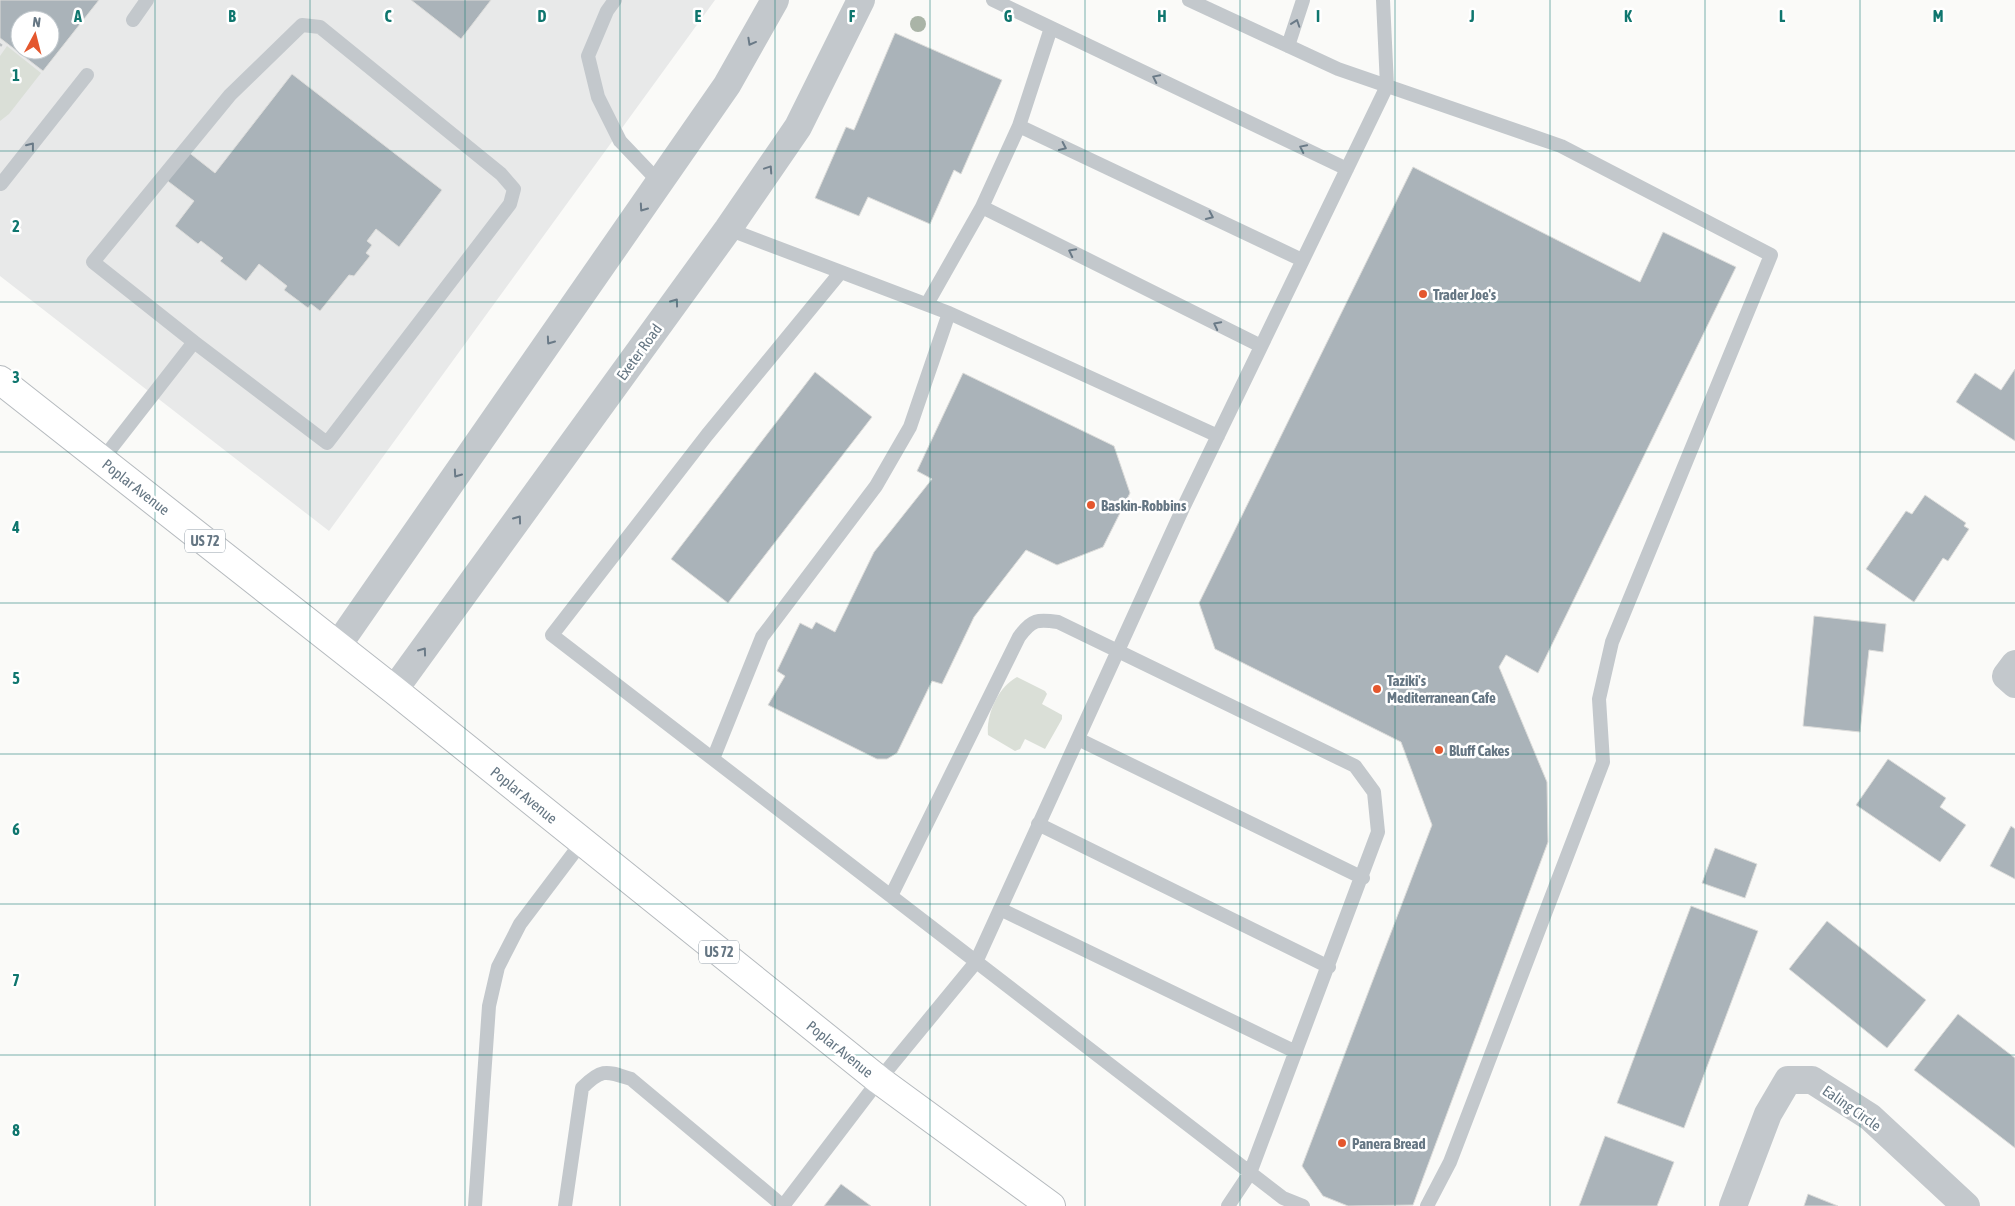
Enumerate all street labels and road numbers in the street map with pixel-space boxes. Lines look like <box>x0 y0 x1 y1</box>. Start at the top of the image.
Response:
street label: Exeter Road <box>613 321 665 383</box>
street label: Poplar Avenue <box>99 456 173 519</box>
road number: US 72 <box>185 530 225 552</box>
street label: Poplar Avenue <box>487 763 561 827</box>
road number: US 72 <box>699 940 739 964</box>
street label: Poplar Avenue <box>803 1017 877 1081</box>
street label: Ealing Circle <box>1820 1082 1885 1134</box>

